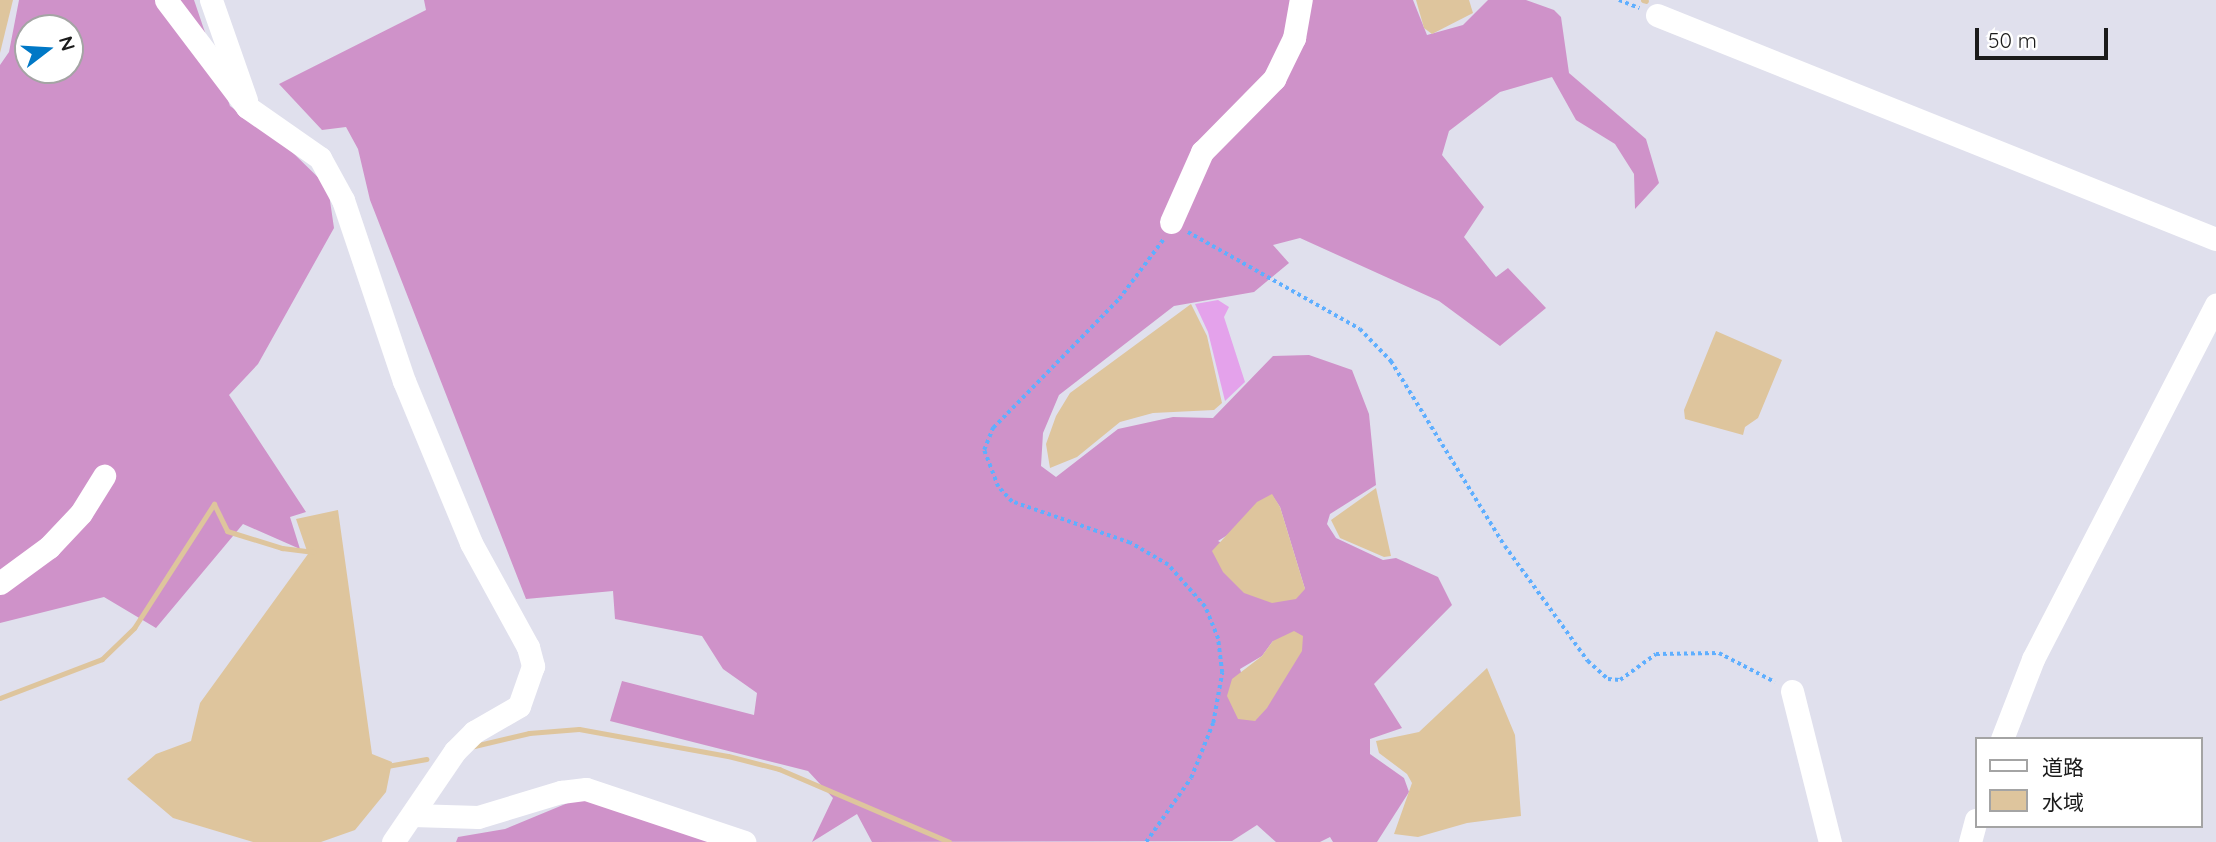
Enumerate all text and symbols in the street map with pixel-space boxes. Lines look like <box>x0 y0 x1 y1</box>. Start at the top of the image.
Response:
north arrow <box>14 14 84 84</box>
scale bar <box>1978 14 2111 58</box>
text: 50 m <box>1988 27 2037 53</box>
text: N <box>54 33 81 54</box>
legend <box>1974 737 2202 828</box>
text: 道路 <box>2042 754 2084 780</box>
text: 水域 <box>2042 789 2084 815</box>

